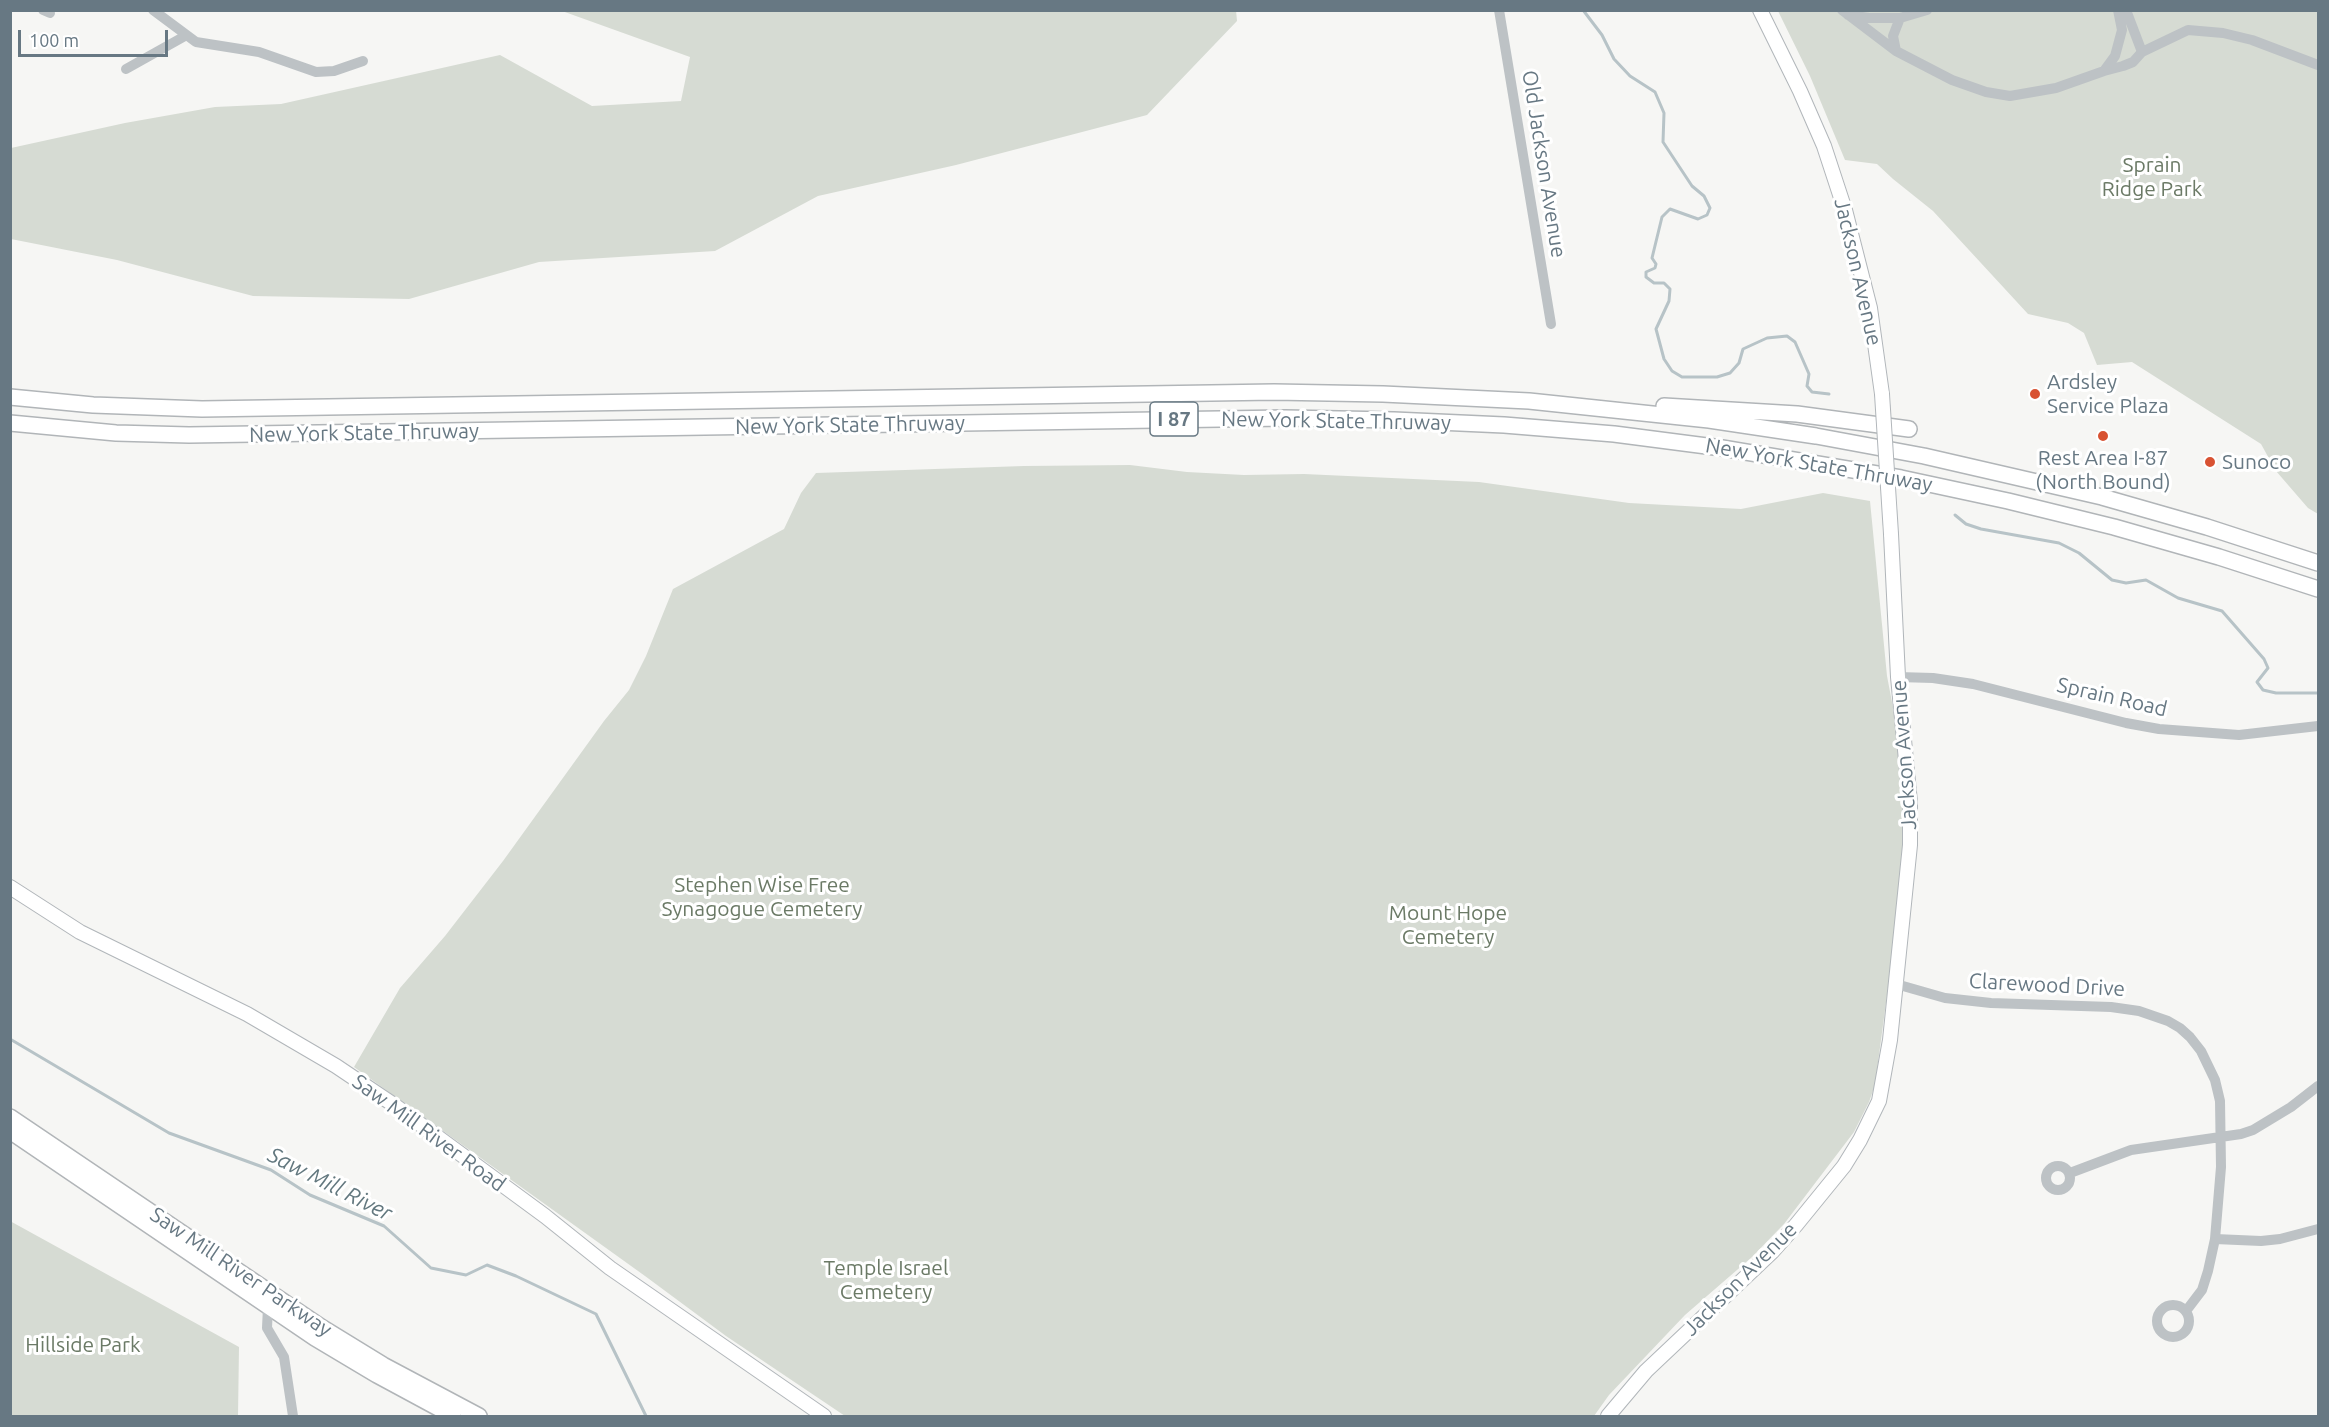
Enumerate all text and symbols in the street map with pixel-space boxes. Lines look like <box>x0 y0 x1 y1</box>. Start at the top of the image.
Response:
scale bar <box>21 18 171 56</box>
text: 100 m <box>29 30 79 50</box>
street label: Old Jackson Avenue <box>1517 69 1571 259</box>
park label: Sprain Ridge Park <box>2102 152 2202 202</box>
street label: Jackson Avenue <box>1829 196 1887 348</box>
place label: Ardsley Service Plaza <box>2047 369 2169 419</box>
marker: Ardsley Service Plaza <box>2028 387 2042 401</box>
road number: I 87 <box>1150 402 1198 436</box>
street label: New York State Thruway <box>1221 406 1451 436</box>
street label: New York State Thruway <box>735 410 965 440</box>
street label: New York State Thruway <box>249 418 479 448</box>
marker: Rest Area I-87 (North Bound) <box>2096 429 2110 443</box>
street label: New York State Thruway <box>1704 433 1934 497</box>
place label: Rest Area I-87 (North Bound) <box>2035 445 2171 495</box>
place label: Sunoco <box>2222 449 2291 475</box>
marker: Sunoco <box>2203 455 2217 469</box>
street label: Sprain Road <box>2054 672 2170 722</box>
street label: Jackson Avenue <box>1886 679 1922 831</box>
park label: Stephen Wise Free Synagogue Cemetery <box>662 872 862 922</box>
park label: Mount Hope Cemetery <box>1389 900 1507 950</box>
street label: Clarewood Drive <box>1968 968 2126 1002</box>
street label: Saw Mill River Road <box>347 1069 511 1197</box>
water label: Saw Mill River <box>264 1141 396 1227</box>
street label: Saw Mill River Parkway <box>145 1202 337 1342</box>
street label: Jackson Avenue <box>1678 1217 1802 1341</box>
park label: Temple Israel Cemetery <box>824 1255 948 1305</box>
park label: Hillside Park <box>25 1332 141 1358</box>

